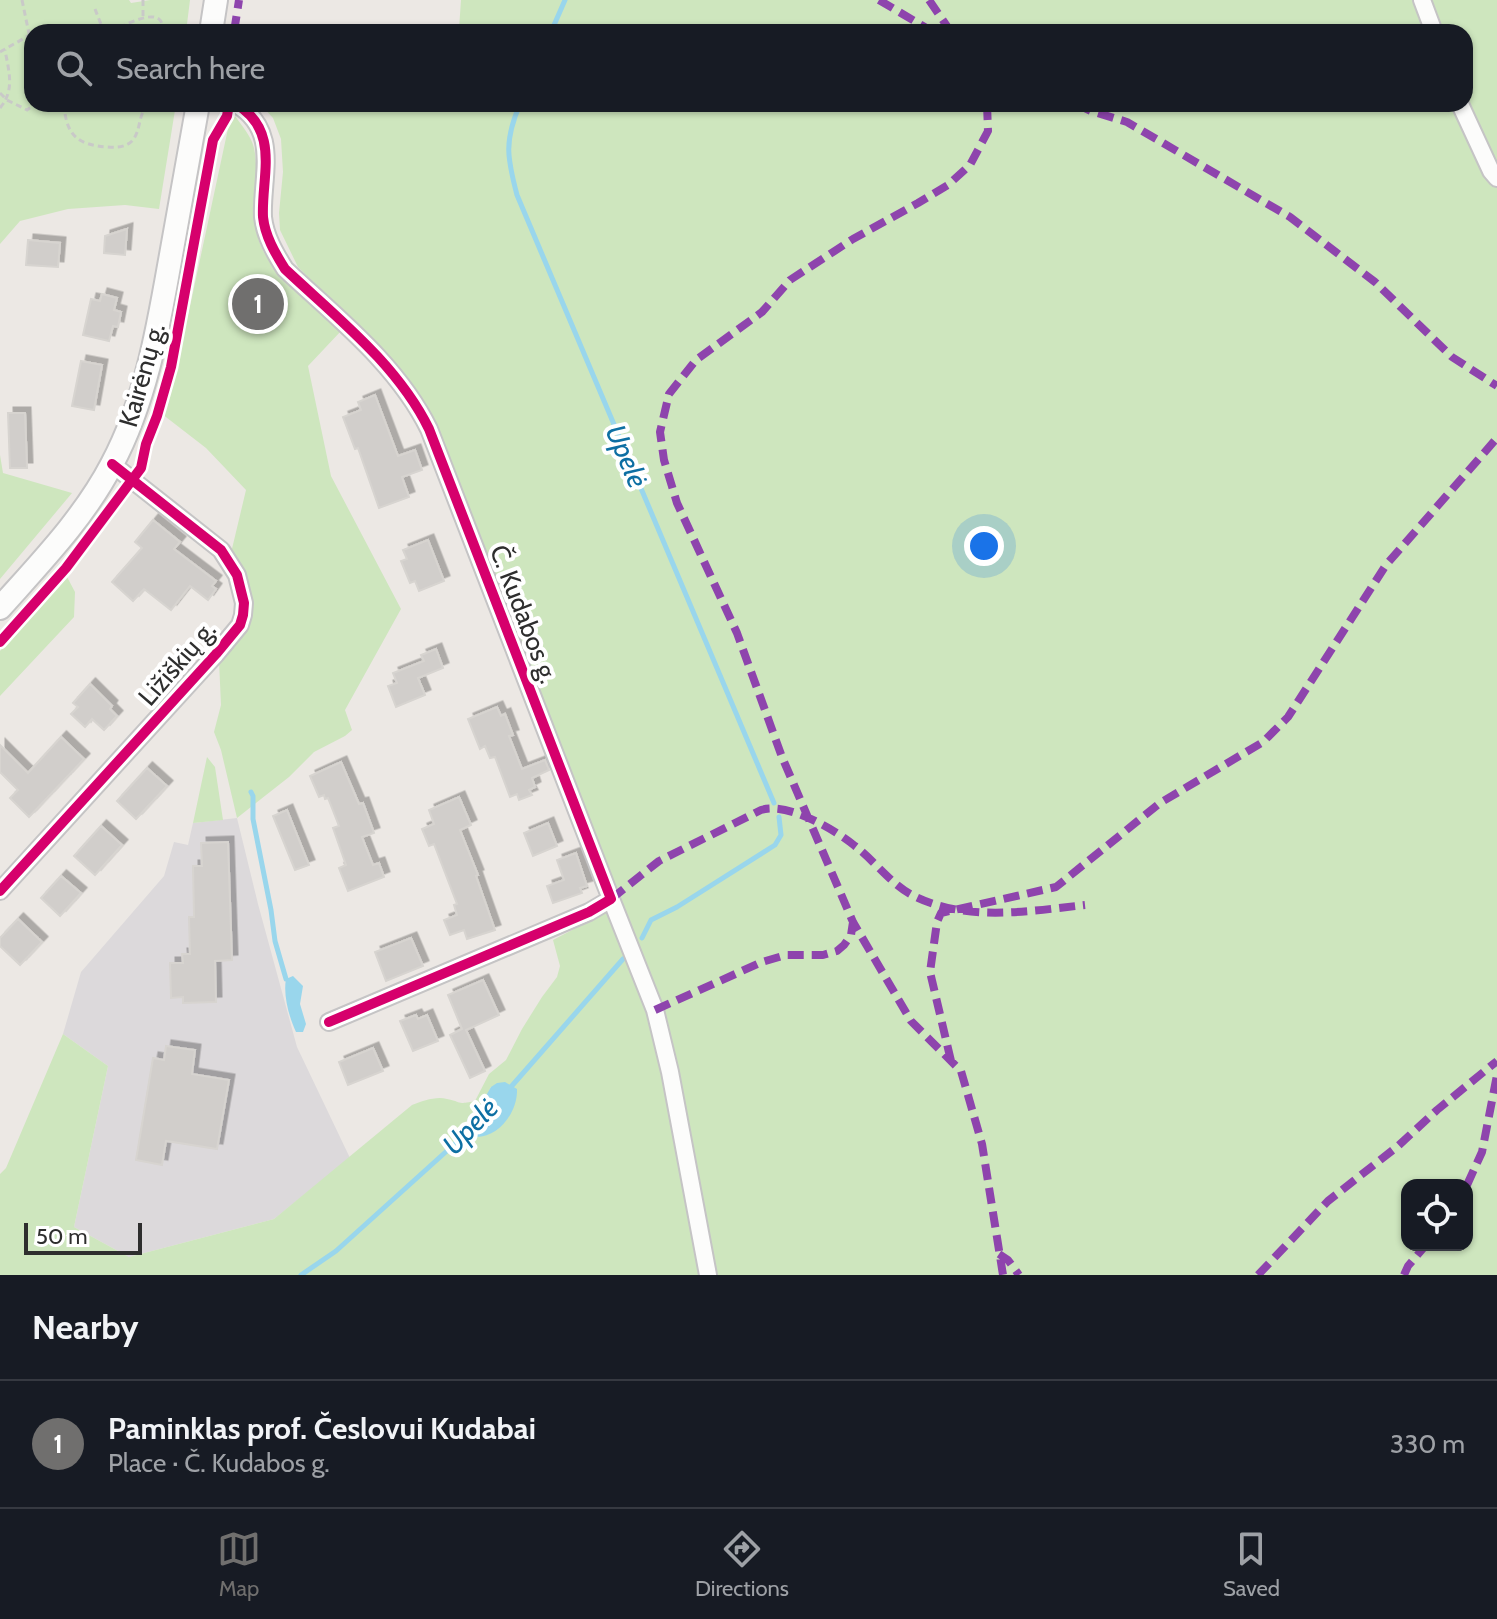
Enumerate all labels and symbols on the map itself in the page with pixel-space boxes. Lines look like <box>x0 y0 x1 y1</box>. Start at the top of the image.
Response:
pin: 1 <box>232 274 284 334</box>
street label: Kairėnų g. <box>112 319 172 431</box>
water label: Upelė <box>599 419 655 493</box>
your location <box>964 526 1004 566</box>
street label: Č. Kudabos g. <box>483 540 565 688</box>
street label: Ližiškių g. <box>131 614 223 712</box>
water label: Upelė <box>435 1091 505 1161</box>
scale bar <box>24 1219 142 1255</box>

